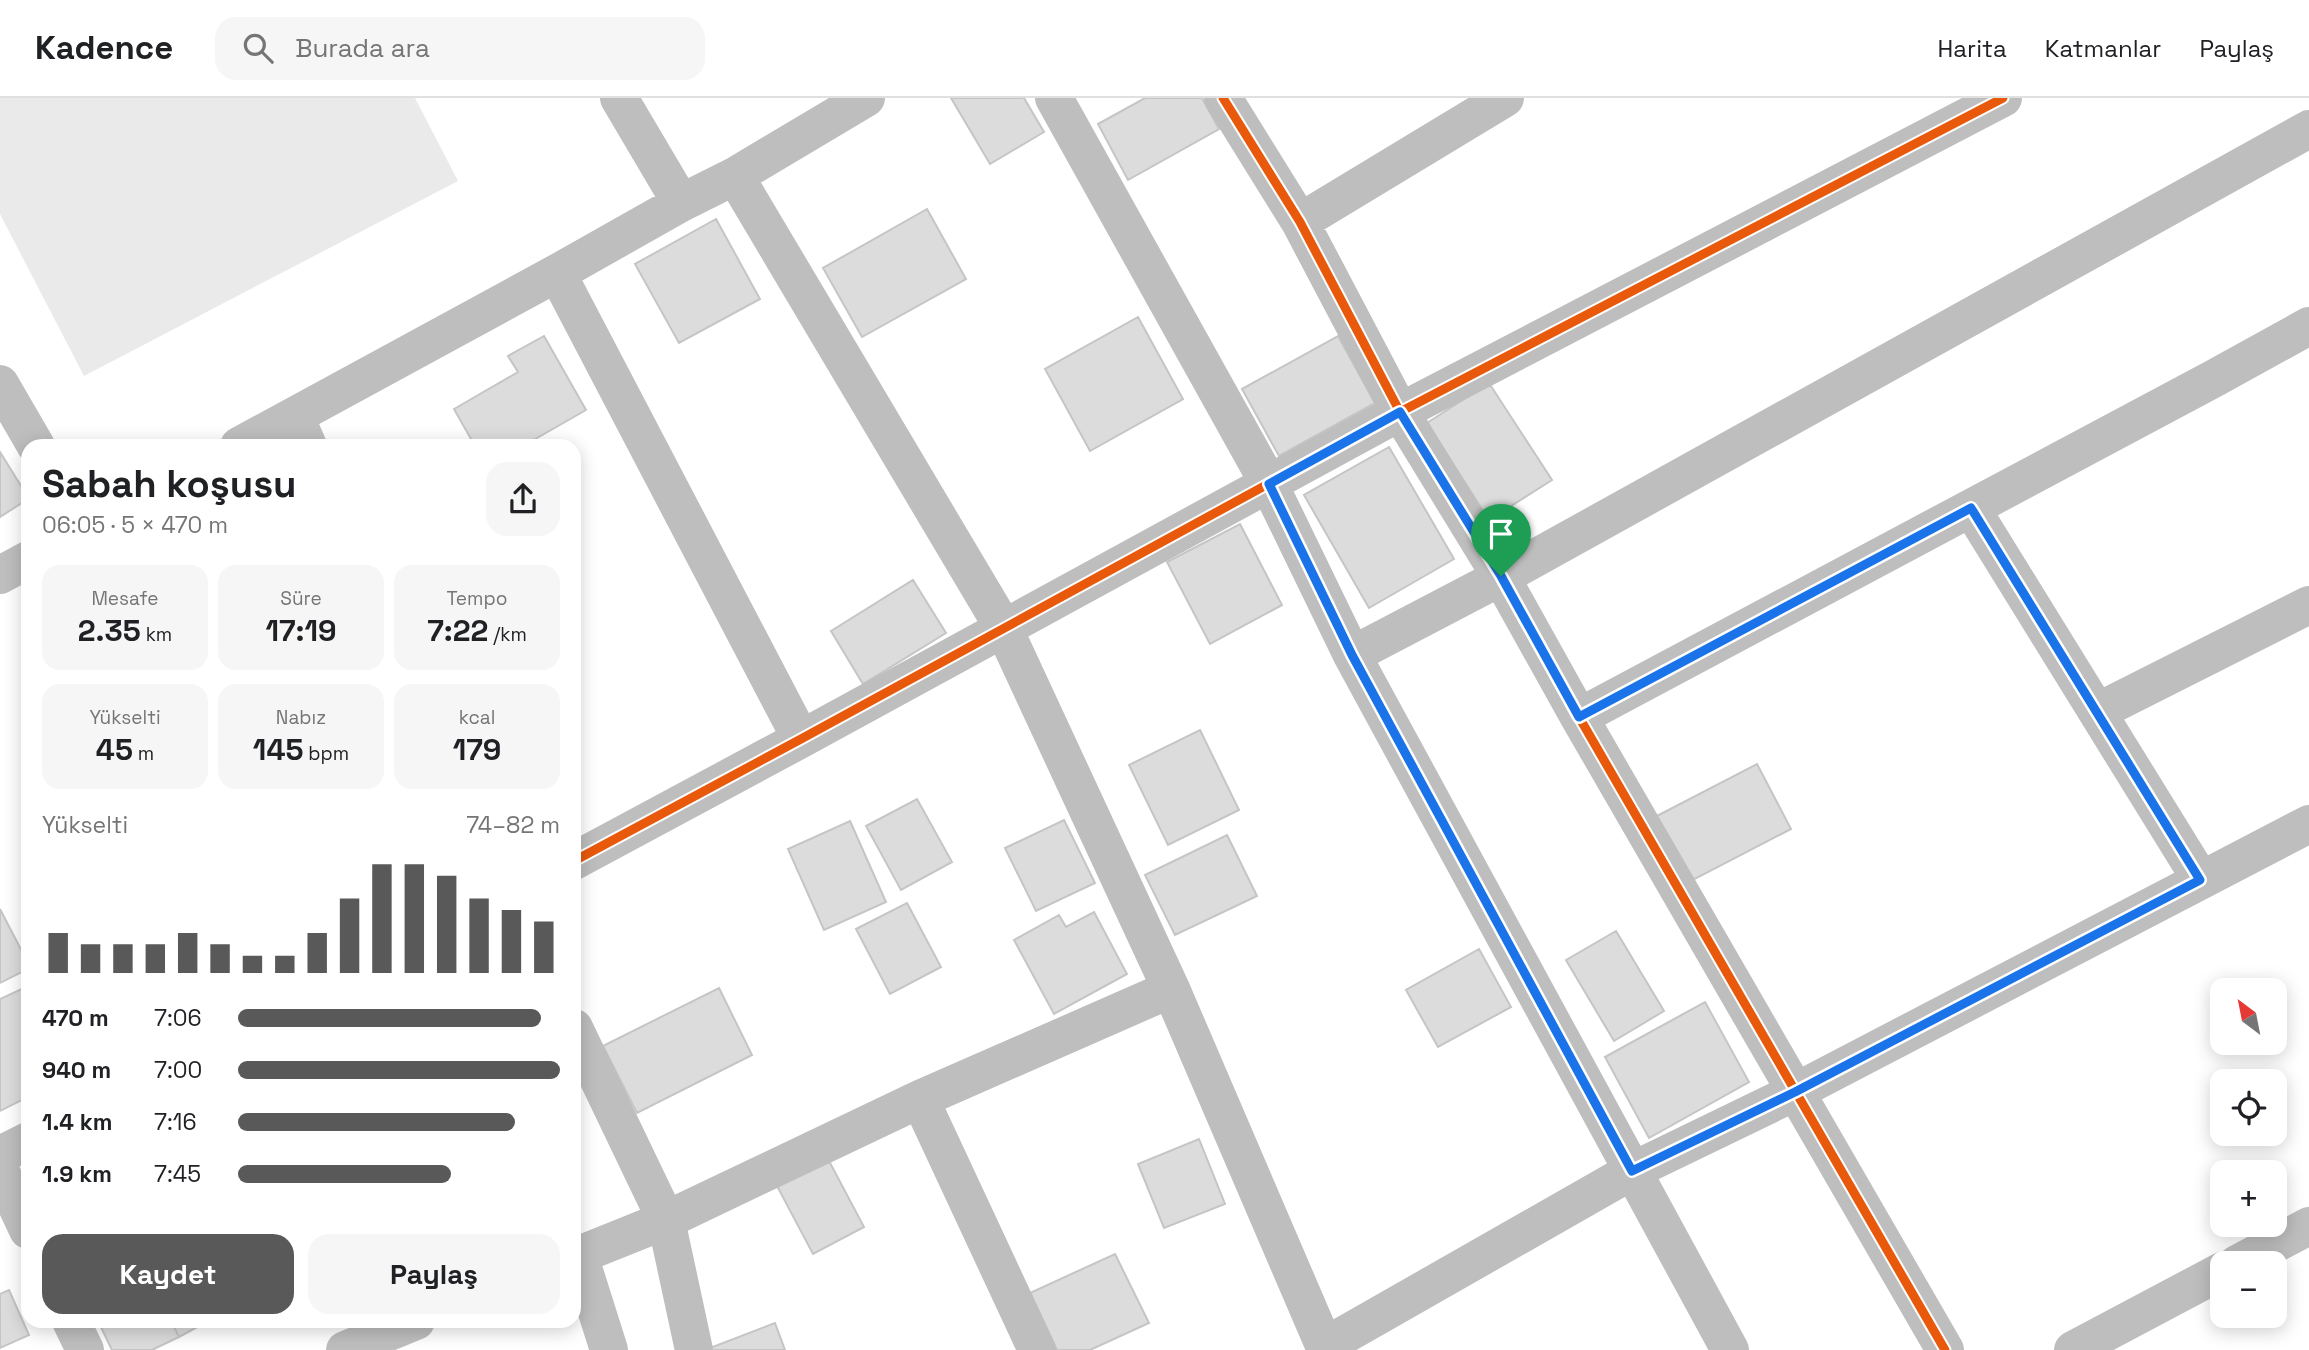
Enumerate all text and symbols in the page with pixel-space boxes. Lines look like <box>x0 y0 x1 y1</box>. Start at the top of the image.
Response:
search box <box>215 17 705 80</box>
text: Kadence <box>35 27 173 69</box>
icon: search <box>239 29 277 67</box>
text: Burada ara <box>295 31 430 65</box>
text: Harita <box>1938 33 2007 64</box>
text: Katmanlar <box>2045 33 2161 64</box>
text: Paylaş <box>2199 33 2274 64</box>
text: Sabah koşusu <box>42 460 296 508</box>
button: share <box>486 462 560 536</box>
pin <box>1471 504 1531 576</box>
text: 06:05 · 5 × 470 m <box>42 510 228 540</box>
icon: arrive <box>1482 515 1520 553</box>
text: Mesafe <box>91 586 159 611</box>
text: Süre <box>280 586 322 611</box>
text: Tempo <box>447 586 507 611</box>
text: 2.35 <box>78 611 141 650</box>
text: 17:19 <box>265 611 337 650</box>
text: 7:22 <box>427 611 488 650</box>
text: km <box>141 622 172 647</box>
text: /km <box>488 622 527 647</box>
text: Yükselti <box>89 705 161 730</box>
text: Nabız <box>276 705 326 730</box>
text: kcal <box>459 705 495 730</box>
text: 45 <box>96 730 133 769</box>
text: 145 <box>253 730 303 769</box>
text: 179 <box>453 730 501 769</box>
text: m <box>133 741 154 766</box>
text: bpm <box>303 741 349 766</box>
text: Yükselti <box>42 810 128 840</box>
text: 74–82 m <box>466 810 560 840</box>
north arrow <box>2210 978 2287 1055</box>
map controls <box>2210 978 2287 1328</box>
text: 470 m <box>42 1003 109 1033</box>
text: 7:06 <box>154 1003 202 1033</box>
text: 940 m <box>42 1055 111 1085</box>
text: 7:00 <box>154 1055 202 1085</box>
button: locate <box>2210 1069 2287 1146</box>
text: 1.4 km <box>42 1107 112 1137</box>
text: 7:16 <box>154 1107 196 1137</box>
text: 1.9 km <box>42 1159 112 1189</box>
text: 7:45 <box>154 1159 201 1189</box>
button: + <box>2210 1160 2287 1237</box>
button: Kaydet <box>42 1234 294 1314</box>
button: Paylaş <box>308 1234 560 1314</box>
button: − <box>2210 1251 2287 1328</box>

